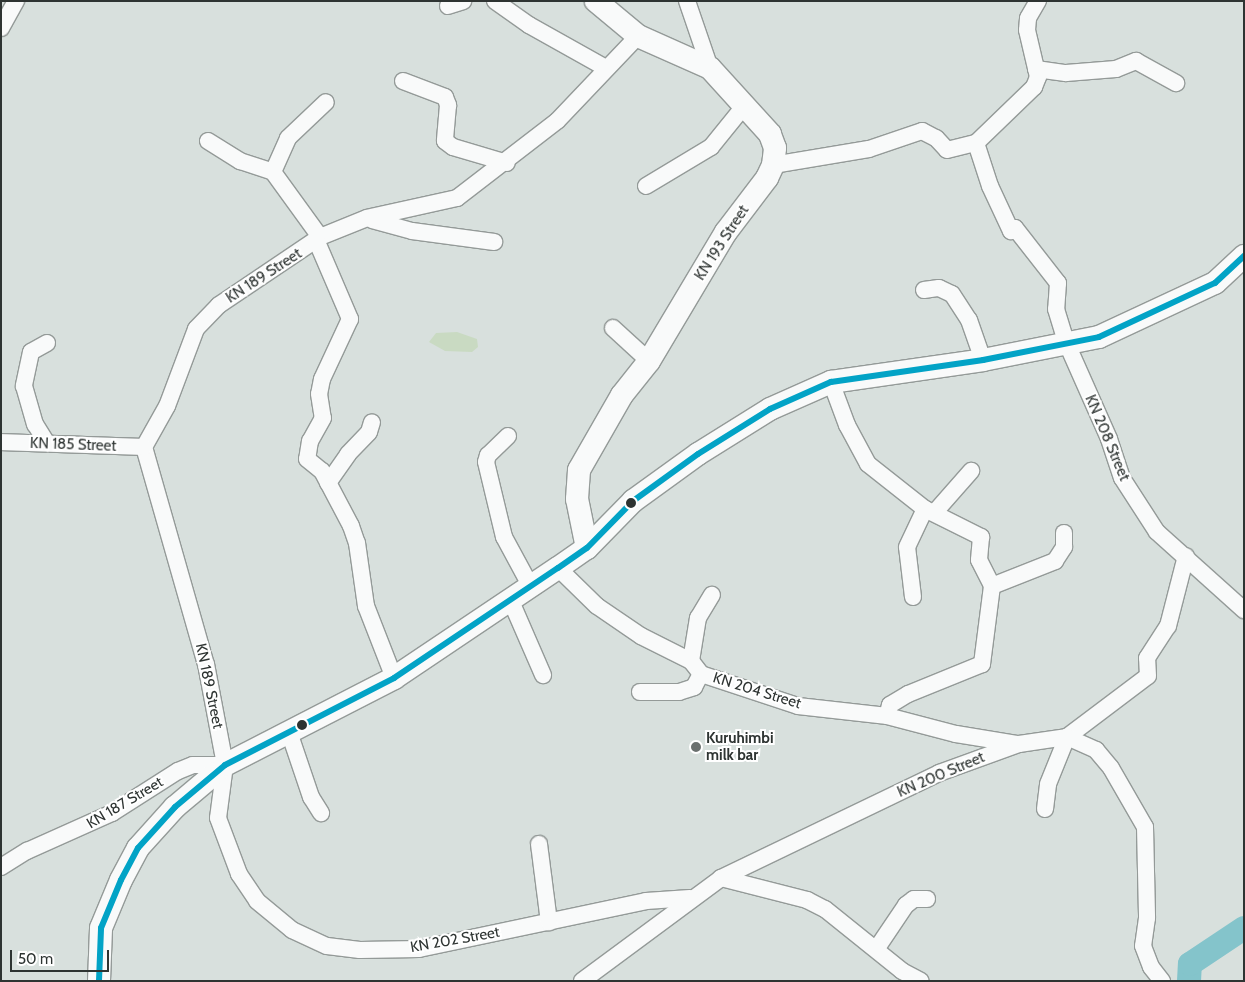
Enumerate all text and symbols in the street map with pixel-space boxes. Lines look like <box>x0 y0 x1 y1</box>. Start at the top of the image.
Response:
street label: KN 193 Street <box>691 202 753 284</box>
street label: KN 189 Street <box>223 245 305 307</box>
street label: KN 208 Street <box>1081 392 1133 484</box>
street label: KN 185 Street <box>29 434 117 456</box>
unlabelled marker <box>626 498 636 508</box>
street label: KN 189 Street <box>191 642 227 730</box>
street label: KN 204 Street <box>711 669 803 713</box>
unlabelled marker <box>297 720 307 730</box>
place label: Kuruhimbi milk bar <box>706 729 774 764</box>
marker: Kuruhimbi milk bar <box>690 741 702 753</box>
street label: KN 200 Street <box>895 749 987 801</box>
street label: KN 187 Street <box>84 773 166 833</box>
street label: KN 202 Street <box>409 923 501 957</box>
scale bar <box>12 940 111 972</box>
text: 50 m <box>18 950 53 968</box>

